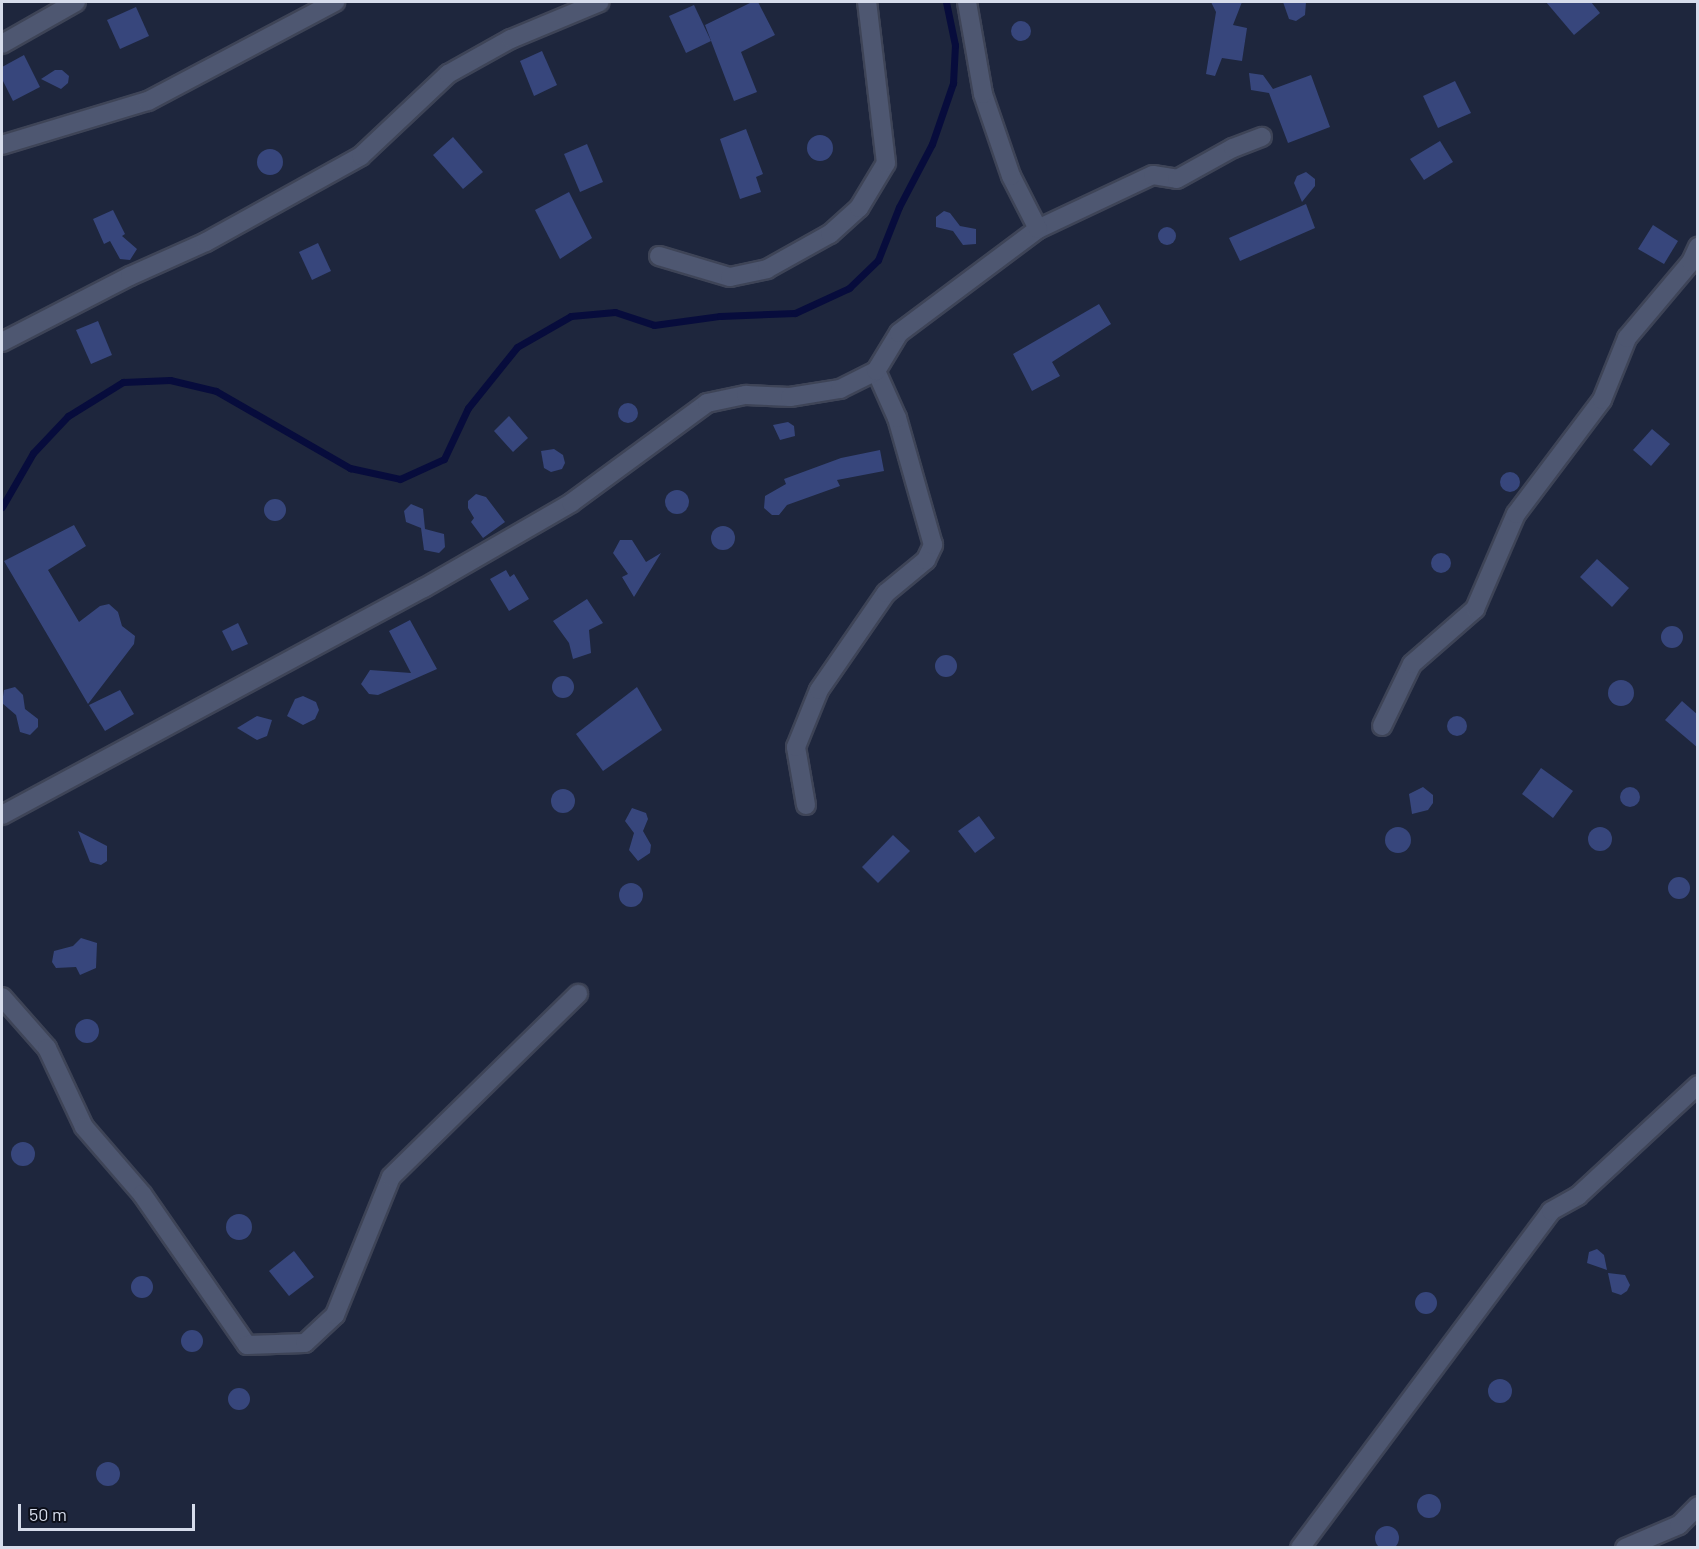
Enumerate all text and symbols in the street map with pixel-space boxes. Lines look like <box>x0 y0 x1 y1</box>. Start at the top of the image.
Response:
scale bar <box>21 1492 198 1530</box>
text: 50 m <box>29 1503 67 1525</box>

